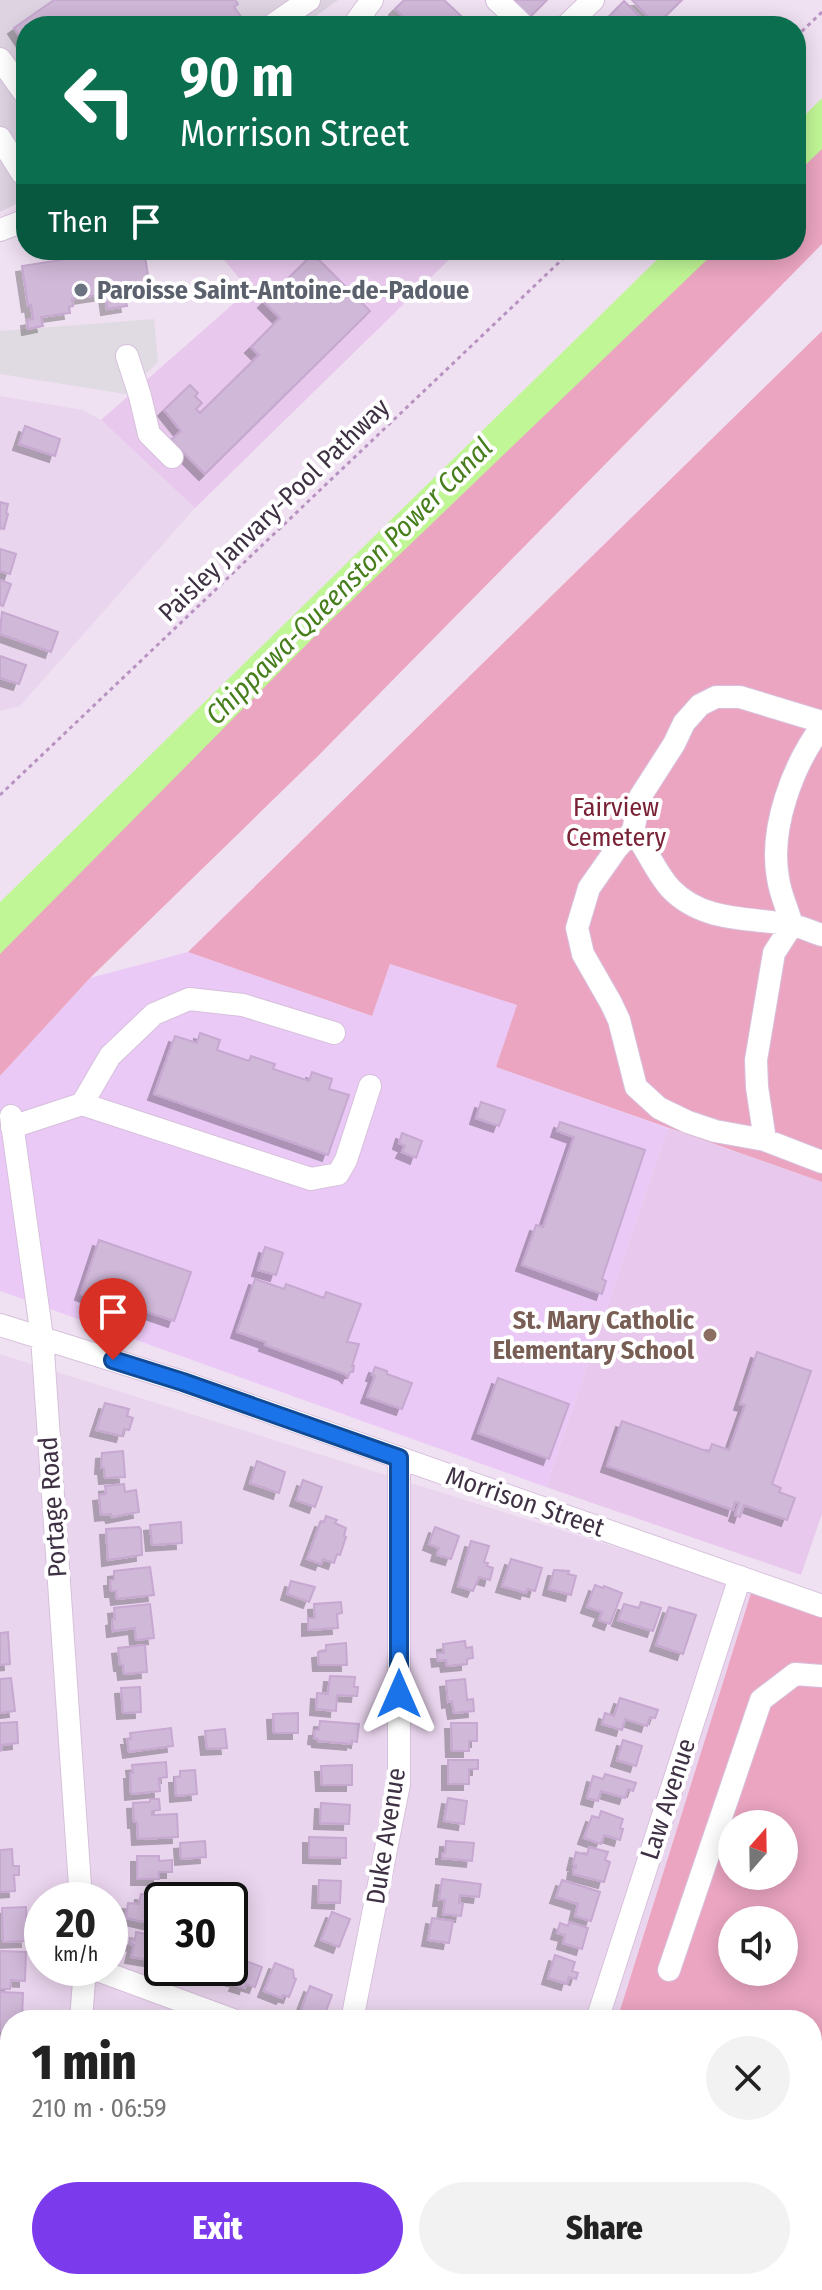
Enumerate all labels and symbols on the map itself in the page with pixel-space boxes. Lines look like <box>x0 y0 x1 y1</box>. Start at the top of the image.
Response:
place label: Paroisse Saint-Antoine-de-Padoue <box>97 275 469 306</box>
marker: Paroisse Saint-Antoine-de-Padoue <box>72 281 90 299</box>
street label: Paisley Janvary-Pool Pathway <box>152 392 396 628</box>
water label: Chippawa-Queenston Power Canal <box>199 431 499 731</box>
park label: Fairview Cemetery <box>566 792 666 853</box>
pin <box>79 1278 147 1360</box>
place label: St. Mary Catholic Elementary School <box>493 1305 695 1366</box>
marker: St. Mary Catholic Elementary School <box>701 1326 719 1344</box>
street label: Portage Road <box>33 1436 73 1578</box>
street label: Morrison Street <box>442 1460 609 1544</box>
position arrow <box>357 1652 441 1736</box>
street label: Law Avenue <box>634 1735 702 1863</box>
street label: Duke Avenue <box>360 1766 412 1906</box>
north arrow <box>718 1810 798 1890</box>
speed limit sign: 30 <box>144 1882 248 1986</box>

